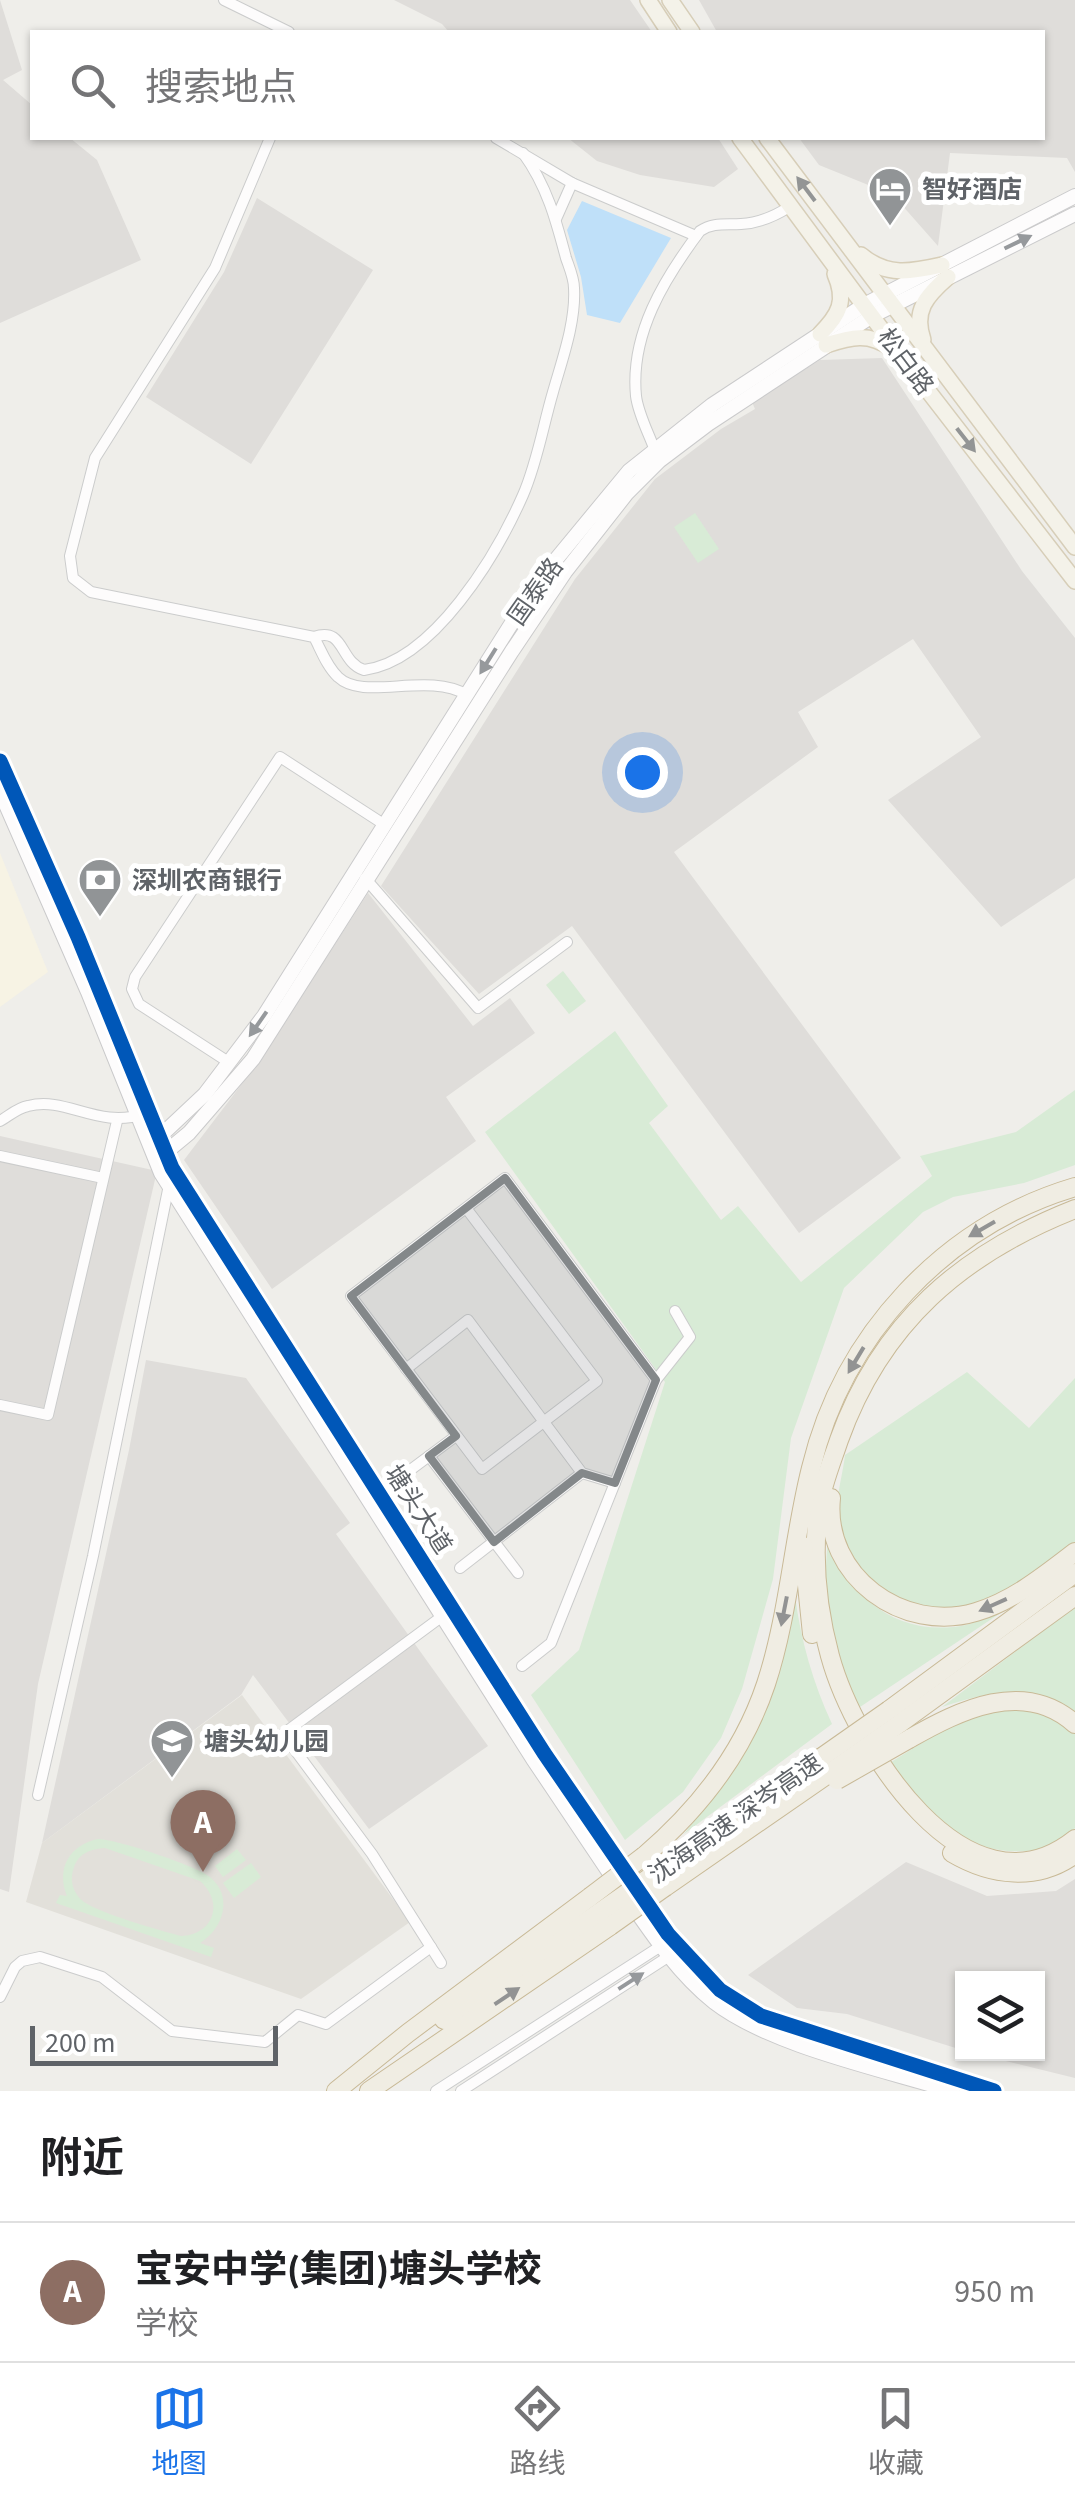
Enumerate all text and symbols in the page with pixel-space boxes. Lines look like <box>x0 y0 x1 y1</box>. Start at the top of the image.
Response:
search box <box>30 30 1045 140</box>
icon: search <box>65 58 120 113</box>
text: 搜索地点 <box>145 61 297 115</box>
hotel icon: 智好酒店 <box>867 166 913 227</box>
place label: 智好酒店 <box>922 172 1022 208</box>
one-way arrow <box>796 176 816 202</box>
one-way arrow <box>1004 234 1033 251</box>
street label: 松白路 <box>868 321 942 402</box>
one-way arrow <box>955 427 976 453</box>
street label: 国泰路 <box>500 551 572 633</box>
one-way arrow <box>480 647 497 675</box>
your location <box>617 747 668 798</box>
bank icon: 深圳农商银行 <box>77 857 123 918</box>
place label: 深圳农商银行 <box>132 863 282 899</box>
one-way arrow <box>249 1010 268 1037</box>
one-way arrow <box>967 1221 996 1238</box>
one-way arrow <box>848 1346 865 1374</box>
street label: 塘头大道 <box>376 1458 460 1561</box>
one-way arrow <box>775 1596 791 1627</box>
one-way arrow <box>978 1596 1007 1613</box>
school or university icon: 塘头幼儿园 <box>149 1718 195 1779</box>
place label: 塘头幼儿园 <box>204 1724 329 1760</box>
street label: 沈海高速 深岑高速 <box>641 1745 830 1892</box>
pin: A <box>170 1790 236 1872</box>
map controls <box>955 1971 1045 2061</box>
button: layers <box>955 1971 1045 2061</box>
one-way arrow <box>617 1972 645 1990</box>
one-way arrow <box>494 1987 520 2006</box>
scale bar <box>30 2021 278 2066</box>
text: 200 m <box>45 2023 116 2063</box>
text: 附近 <box>40 2129 124 2189</box>
text: 宝安中学(集团)塘头学校 <box>135 2243 541 2297</box>
text: A <box>63 2269 82 2315</box>
text: 950 m <box>954 2269 1035 2315</box>
text: 学校 <box>135 2301 199 2347</box>
tab: 地图 <box>151 2381 207 2484</box>
tab: 路线 <box>509 2381 566 2484</box>
tab: 收藏 <box>868 2381 924 2484</box>

